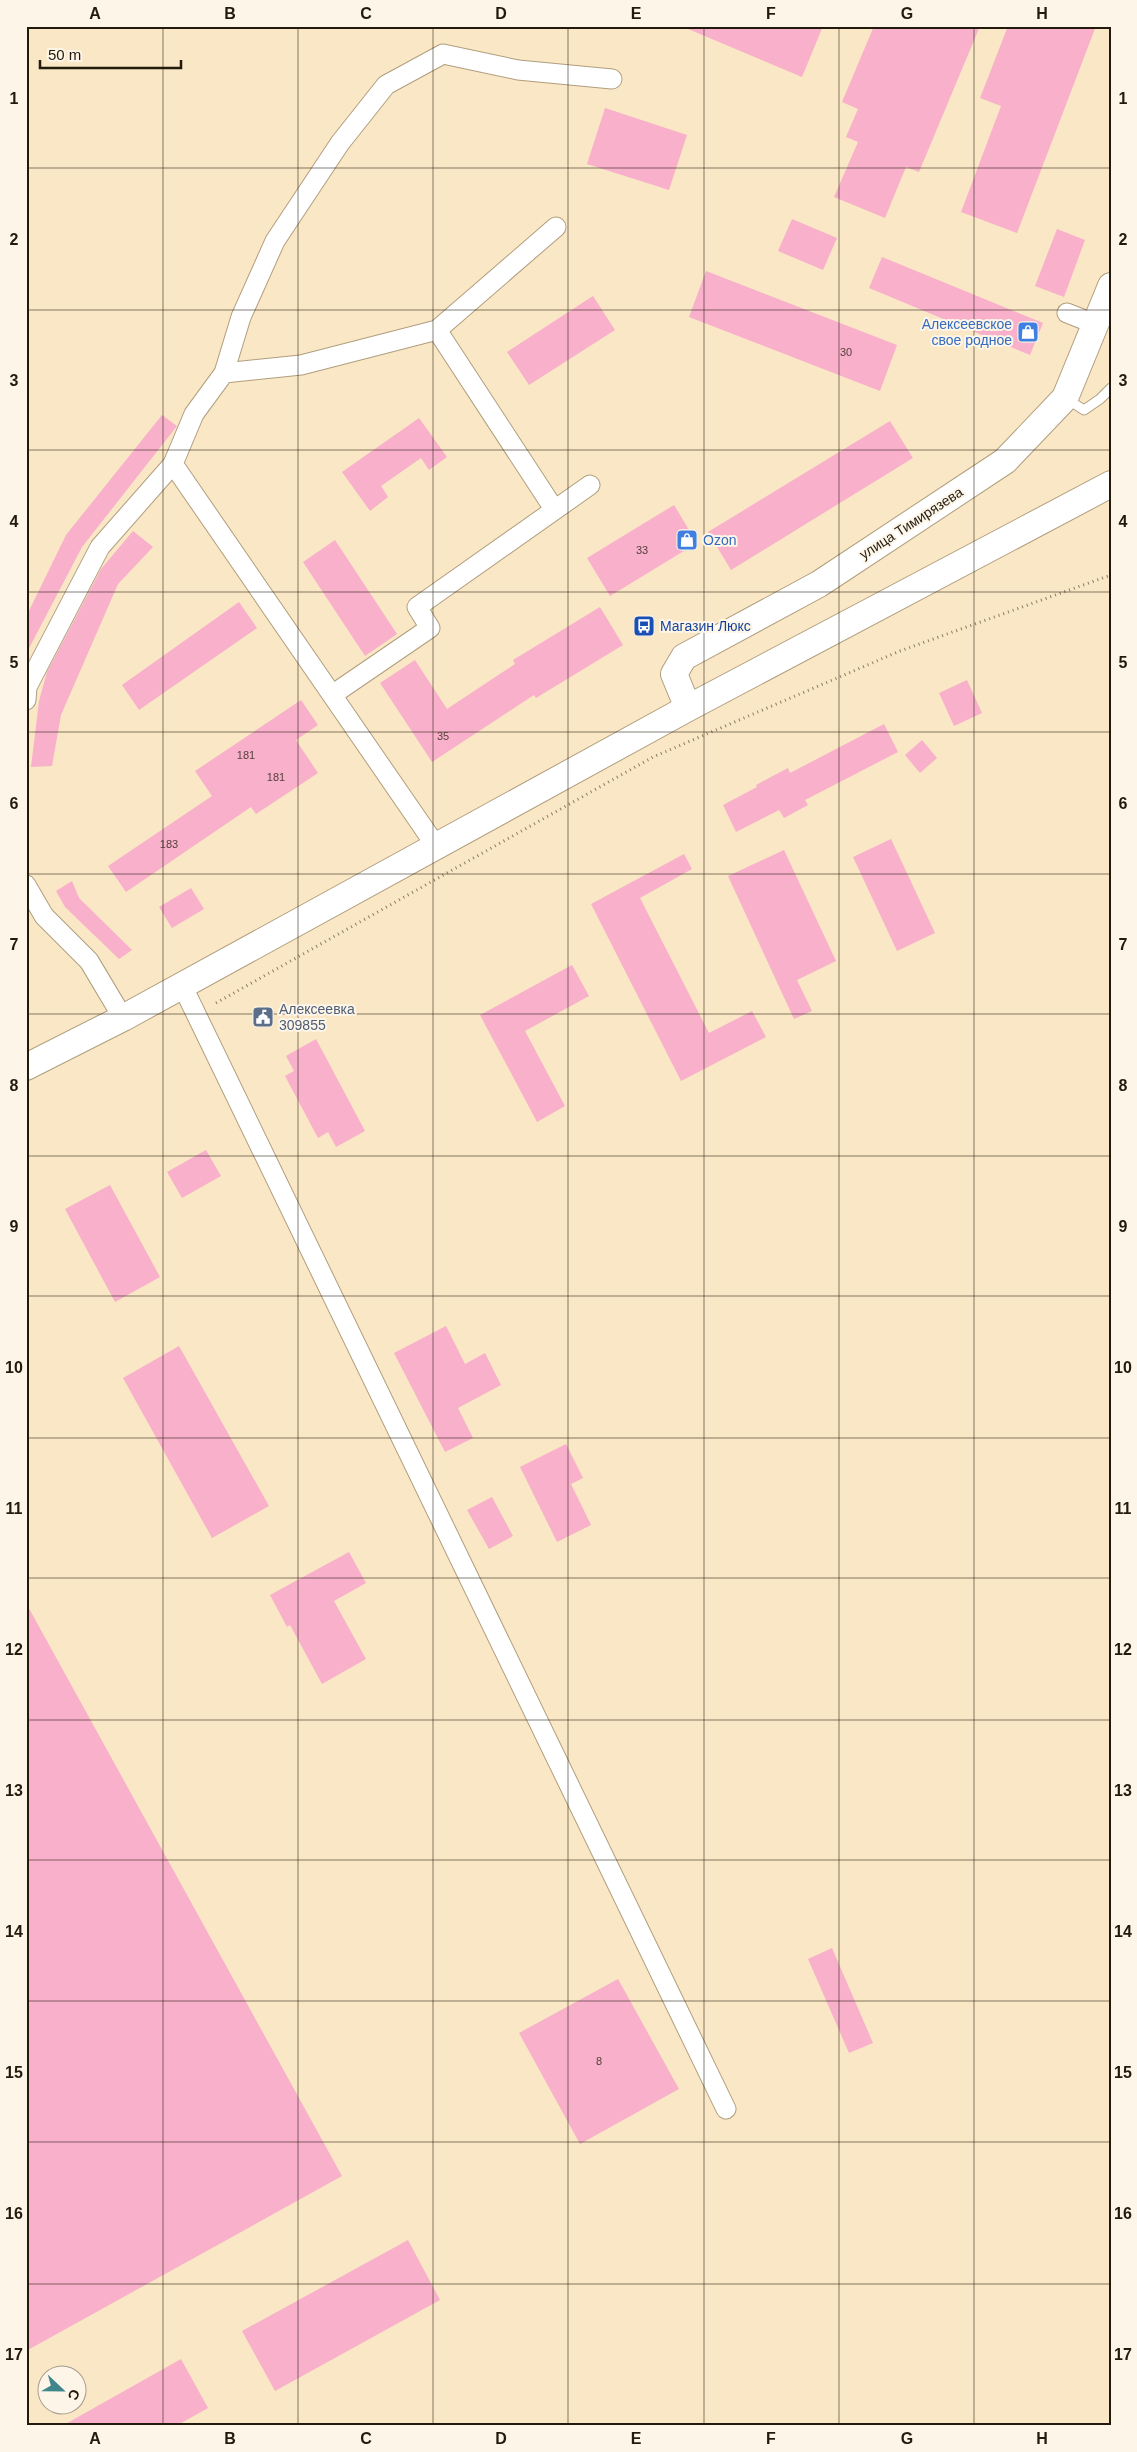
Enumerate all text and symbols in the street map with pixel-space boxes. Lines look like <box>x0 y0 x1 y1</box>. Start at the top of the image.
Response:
text: A <box>89 5 101 22</box>
text: B <box>224 5 236 22</box>
text: C <box>360 5 372 22</box>
text: D <box>495 5 507 22</box>
text: E <box>631 5 642 22</box>
text: F <box>766 5 776 22</box>
text: G <box>901 5 913 22</box>
text: H <box>1036 5 1048 22</box>
scale bar <box>40 38 181 70</box>
text: 50 m <box>48 46 81 63</box>
text: 1 <box>10 90 19 107</box>
text: 1 <box>1119 90 1128 107</box>
text: 2 <box>10 231 19 248</box>
text: 2 <box>1119 231 1128 248</box>
place label: Алексеевское свое родное <box>922 316 1012 348</box>
shop icon: Алексеевское свое родное <box>1016 320 1040 344</box>
house number: 30 <box>840 346 852 358</box>
text: 3 <box>10 372 19 389</box>
text: 3 <box>1119 372 1128 389</box>
street label: улица Тимирязева <box>856 484 966 562</box>
text: 4 <box>10 513 19 530</box>
text: 4 <box>1119 513 1128 530</box>
shop icon: Ozon <box>675 528 699 552</box>
place label: Ozon <box>703 532 736 548</box>
house number: 33 <box>636 544 648 556</box>
bus stop icon: Магазин Люкс <box>632 614 656 638</box>
place label: Магазин Люкс <box>660 618 751 634</box>
text: 5 <box>10 654 19 671</box>
text: 5 <box>1119 654 1128 671</box>
house number: 35 <box>437 730 449 742</box>
house number: 181 <box>237 749 255 761</box>
house number: 181 <box>267 771 285 783</box>
text: 6 <box>10 795 19 812</box>
text: 6 <box>1119 795 1128 812</box>
house number: 183 <box>160 838 178 850</box>
text: 7 <box>10 936 19 953</box>
text: 7 <box>1119 936 1128 953</box>
place label: Алексеевка 309855 <box>279 1001 355 1033</box>
public building icon: Алексеевка 309855 <box>251 1005 275 1029</box>
text: 8 <box>10 1077 19 1094</box>
text: 8 <box>1119 1077 1128 1094</box>
text: 9 <box>10 1218 19 1235</box>
text: 9 <box>1119 1218 1128 1235</box>
text: 10 <box>5 1359 23 1376</box>
text: 10 <box>1114 1359 1132 1376</box>
text: 11 <box>6 1500 23 1517</box>
text: 11 <box>1115 1500 1132 1517</box>
text: 12 <box>5 1641 23 1658</box>
text: 12 <box>1114 1641 1132 1658</box>
text: 13 <box>5 1782 23 1799</box>
text: 13 <box>1114 1782 1132 1799</box>
text: 14 <box>5 1923 23 1940</box>
text: 14 <box>1114 1923 1132 1940</box>
house number: 8 <box>596 2055 602 2067</box>
text: 15 <box>5 2064 23 2081</box>
text: 15 <box>1114 2064 1132 2081</box>
text: 16 <box>5 2205 23 2222</box>
text: 16 <box>1114 2205 1132 2222</box>
text: 17 <box>5 2346 23 2363</box>
text: 17 <box>1114 2346 1132 2363</box>
north arrow <box>38 2364 88 2414</box>
text: С <box>65 2387 83 2403</box>
text: A <box>89 2430 101 2447</box>
text: B <box>224 2430 236 2447</box>
text: C <box>360 2430 372 2447</box>
text: D <box>495 2430 507 2447</box>
text: E <box>631 2430 642 2447</box>
text: F <box>766 2430 776 2447</box>
text: G <box>901 2430 913 2447</box>
text: H <box>1036 2430 1048 2447</box>

